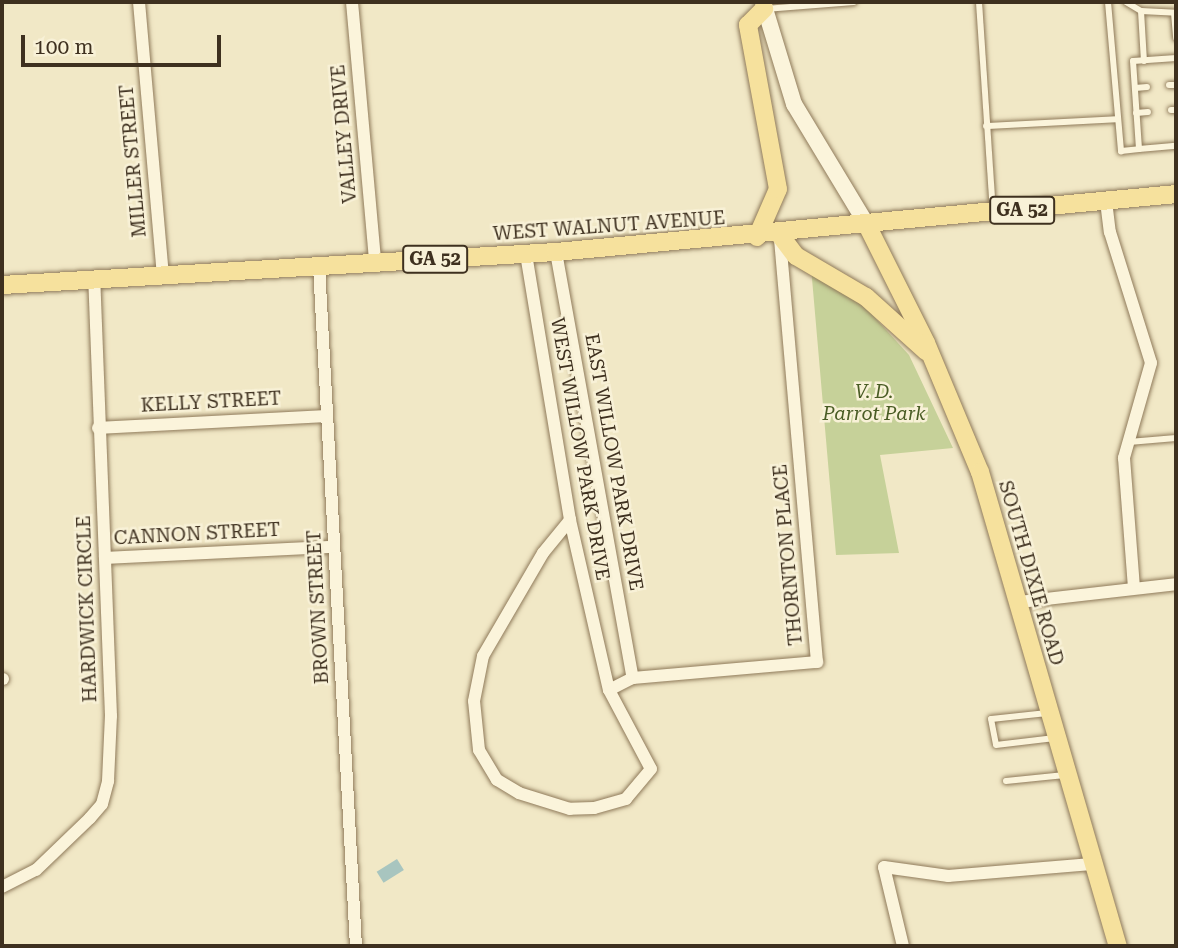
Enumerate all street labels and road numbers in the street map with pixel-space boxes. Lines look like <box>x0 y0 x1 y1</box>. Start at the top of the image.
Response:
street label: VALLEY DRIVE <box>327 64 361 204</box>
street label: MILLER STREET <box>115 84 151 238</box>
road number: GA 52 <box>989 196 1055 224</box>
street label: WEST WALNUT AVENUE <box>492 207 726 245</box>
road number: GA 52 <box>402 244 468 274</box>
street label: WEST WILLOW PARK DRIVE <box>546 316 614 582</box>
street label: EAST WILLOW PARK DRIVE <box>580 332 648 592</box>
street label: KELLY STREET <box>140 387 282 417</box>
street label: THORNTON PLACE <box>769 463 807 647</box>
street label: SOUTH DIXIE ROAD <box>994 478 1068 668</box>
street label: HARDWICK CIRCLE <box>72 515 102 703</box>
street label: CANNON STREET <box>113 518 281 550</box>
street label: BROWN STREET <box>303 529 333 685</box>

